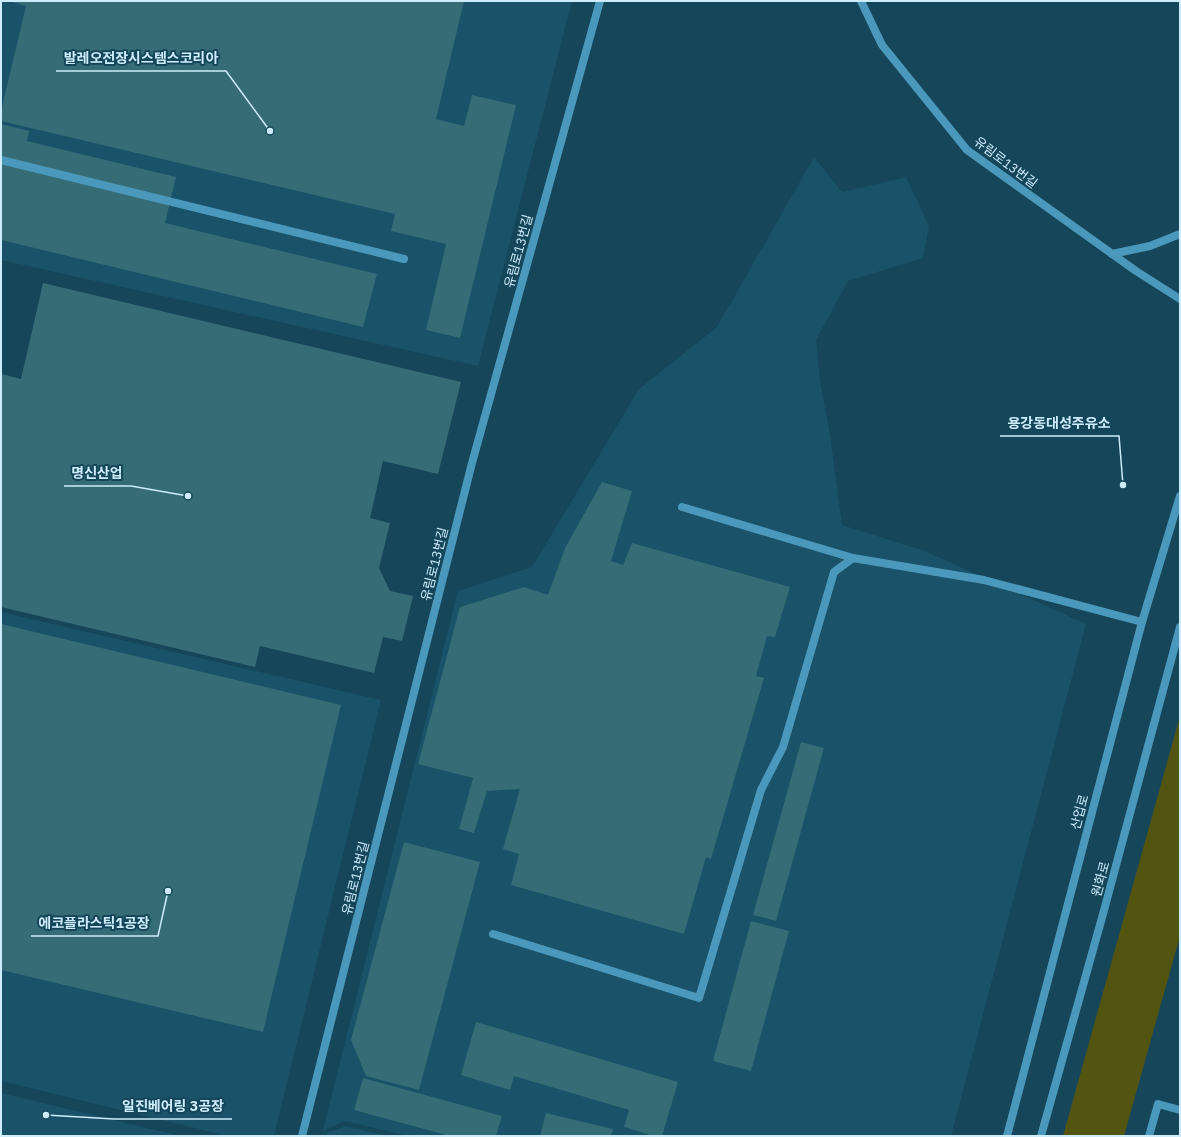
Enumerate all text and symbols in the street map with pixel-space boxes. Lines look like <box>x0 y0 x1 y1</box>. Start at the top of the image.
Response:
callout: 발레오전장시스템스코리아 <box>56 45 226 71</box>
text: 발레오전장시스템스코리아 <box>64 49 218 67</box>
street label: 유림로13번길 <box>970 133 1041 192</box>
street label: 유림로13번길 <box>501 213 536 290</box>
callout: 용강동대성주유소 <box>1000 410 1119 436</box>
text: 용강동대성주유소 <box>1007 414 1111 432</box>
callout: 명신산업 <box>64 460 131 486</box>
text: 명신산업 <box>71 464 123 482</box>
street label: 유림로13번길 <box>417 525 452 603</box>
street label: 산업로 <box>1067 793 1092 832</box>
street label: 유림로13번길 <box>338 839 373 917</box>
street label: 원화로 <box>1088 860 1113 899</box>
callout: 에코플라스틱1공장 <box>31 910 158 936</box>
text: 에코플라스틱1공장 <box>38 914 150 932</box>
callout: 일진베어링 3공장 <box>114 1093 232 1119</box>
text: 일진베어링 3공장 <box>122 1097 224 1115</box>

